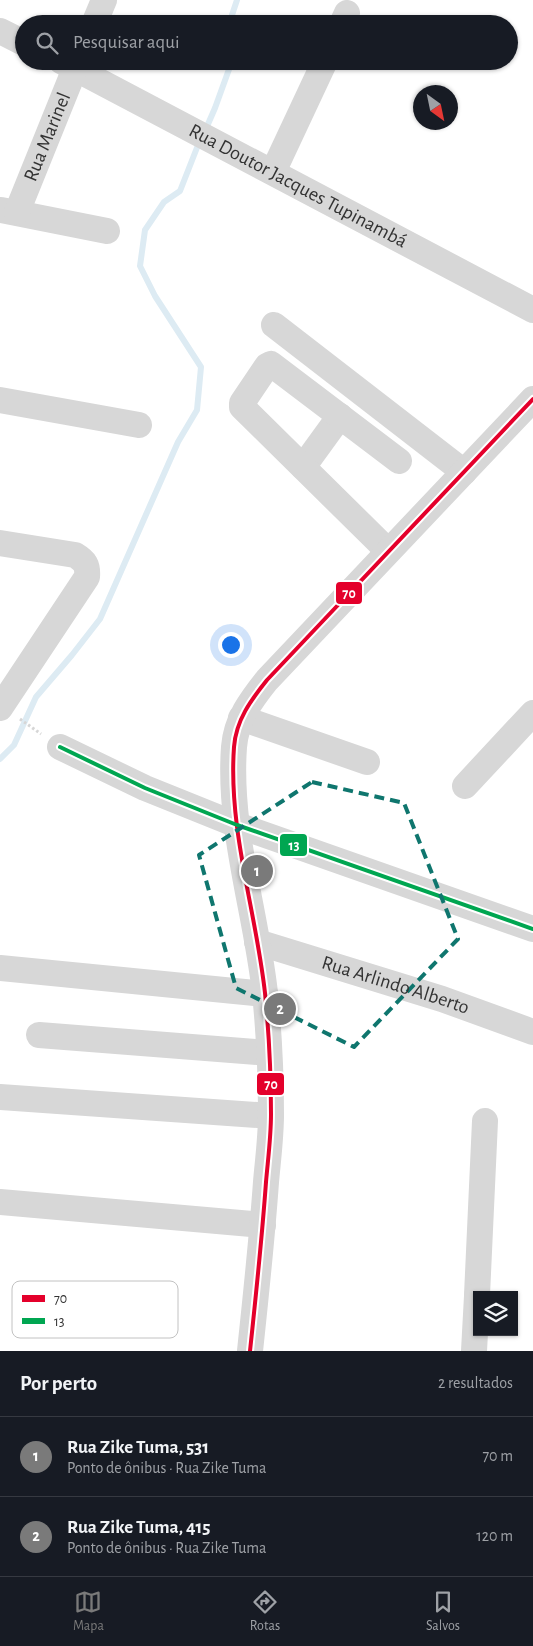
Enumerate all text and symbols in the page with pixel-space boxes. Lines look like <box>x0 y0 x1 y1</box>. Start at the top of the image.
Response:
search box <box>15 15 518 70</box>
icon: search <box>33 29 61 57</box>
text: Pesquisar aqui <box>73 33 179 52</box>
north arrow <box>413 85 458 130</box>
street label: Rua Marinel <box>20 90 74 184</box>
street label: Rua Doutor Jacques Tupinambá <box>186 120 410 252</box>
line badge: 70 <box>335 581 363 605</box>
text: 70 <box>342 587 356 601</box>
your location <box>218 632 244 658</box>
line badge: 13 <box>279 833 308 857</box>
text: 13 <box>288 839 300 853</box>
pin: 1 <box>241 852 273 890</box>
street label: Rua Arlindo Alberto <box>319 953 472 1018</box>
pin: 2 <box>264 990 296 1028</box>
line badge: 70 <box>256 1072 285 1096</box>
text: 70 <box>264 1078 278 1092</box>
legend <box>12 1281 178 1338</box>
map controls <box>473 1291 518 1336</box>
button: layers <box>473 1291 518 1336</box>
text: 70 <box>54 1292 67 1306</box>
text: 13 <box>54 1315 65 1329</box>
text: Por perto <box>20 1373 97 1394</box>
text: 2 resultados <box>438 1375 513 1391</box>
text: Rua Zike Tuma, 531 <box>67 1438 209 1457</box>
text: 1 <box>33 1448 39 1464</box>
text: 70 m <box>482 1448 513 1464</box>
text: Ponto de ônibus · Rua Zike Tuma <box>67 1460 266 1476</box>
text: Rua Zike Tuma, 415 <box>67 1518 211 1537</box>
text: 2 <box>32 1528 40 1544</box>
text: 120 m <box>476 1528 513 1544</box>
text: Ponto de ônibus · Rua Zike Tuma <box>67 1540 266 1556</box>
tab: Mapa <box>73 1588 104 1635</box>
tab: Rotas <box>250 1588 280 1635</box>
tab: Salvos <box>426 1588 460 1635</box>

